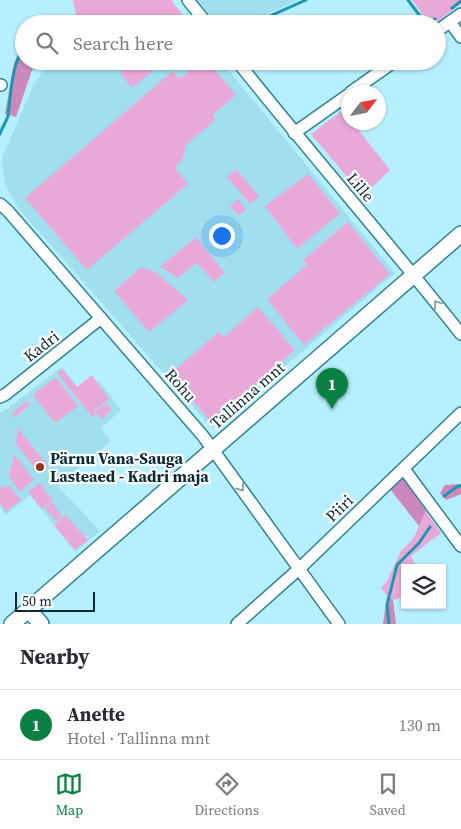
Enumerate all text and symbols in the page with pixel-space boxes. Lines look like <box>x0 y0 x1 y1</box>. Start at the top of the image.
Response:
search box <box>15 15 446 70</box>
icon: search <box>33 29 61 57</box>
text: Search here <box>73 30 173 56</box>
north arrow <box>341 85 386 130</box>
street label: Lille <box>342 168 380 206</box>
your location <box>209 223 235 249</box>
one-way arrow <box>435 301 443 310</box>
street label: Kadri <box>19 325 63 367</box>
street label: Tallinna mnt <box>205 356 290 433</box>
street label: Rohu <box>160 364 202 406</box>
pin: 1 <box>316 368 348 409</box>
place label: Pärnu Vana-Sauga Lasteaed - Kadri maja <box>50 447 209 487</box>
marker: Pärnu Vana-Sauga Lasteaed - Kadri maja <box>34 461 46 473</box>
one-way arrow <box>235 482 244 492</box>
street label: Piiri <box>320 489 358 527</box>
map controls <box>401 564 446 609</box>
button: layers <box>401 564 446 609</box>
scale bar <box>15 589 95 612</box>
text: 50 m <box>22 591 52 611</box>
text: Nearby <box>20 642 90 671</box>
text: Anette <box>67 701 125 727</box>
text: 1 <box>32 714 40 736</box>
text: 130 m <box>399 714 441 736</box>
text: Hotel · Tallinna mnt <box>67 727 210 749</box>
tab: Map <box>55 770 83 820</box>
tab: Directions <box>194 770 259 820</box>
tab: Saved <box>370 770 406 820</box>

